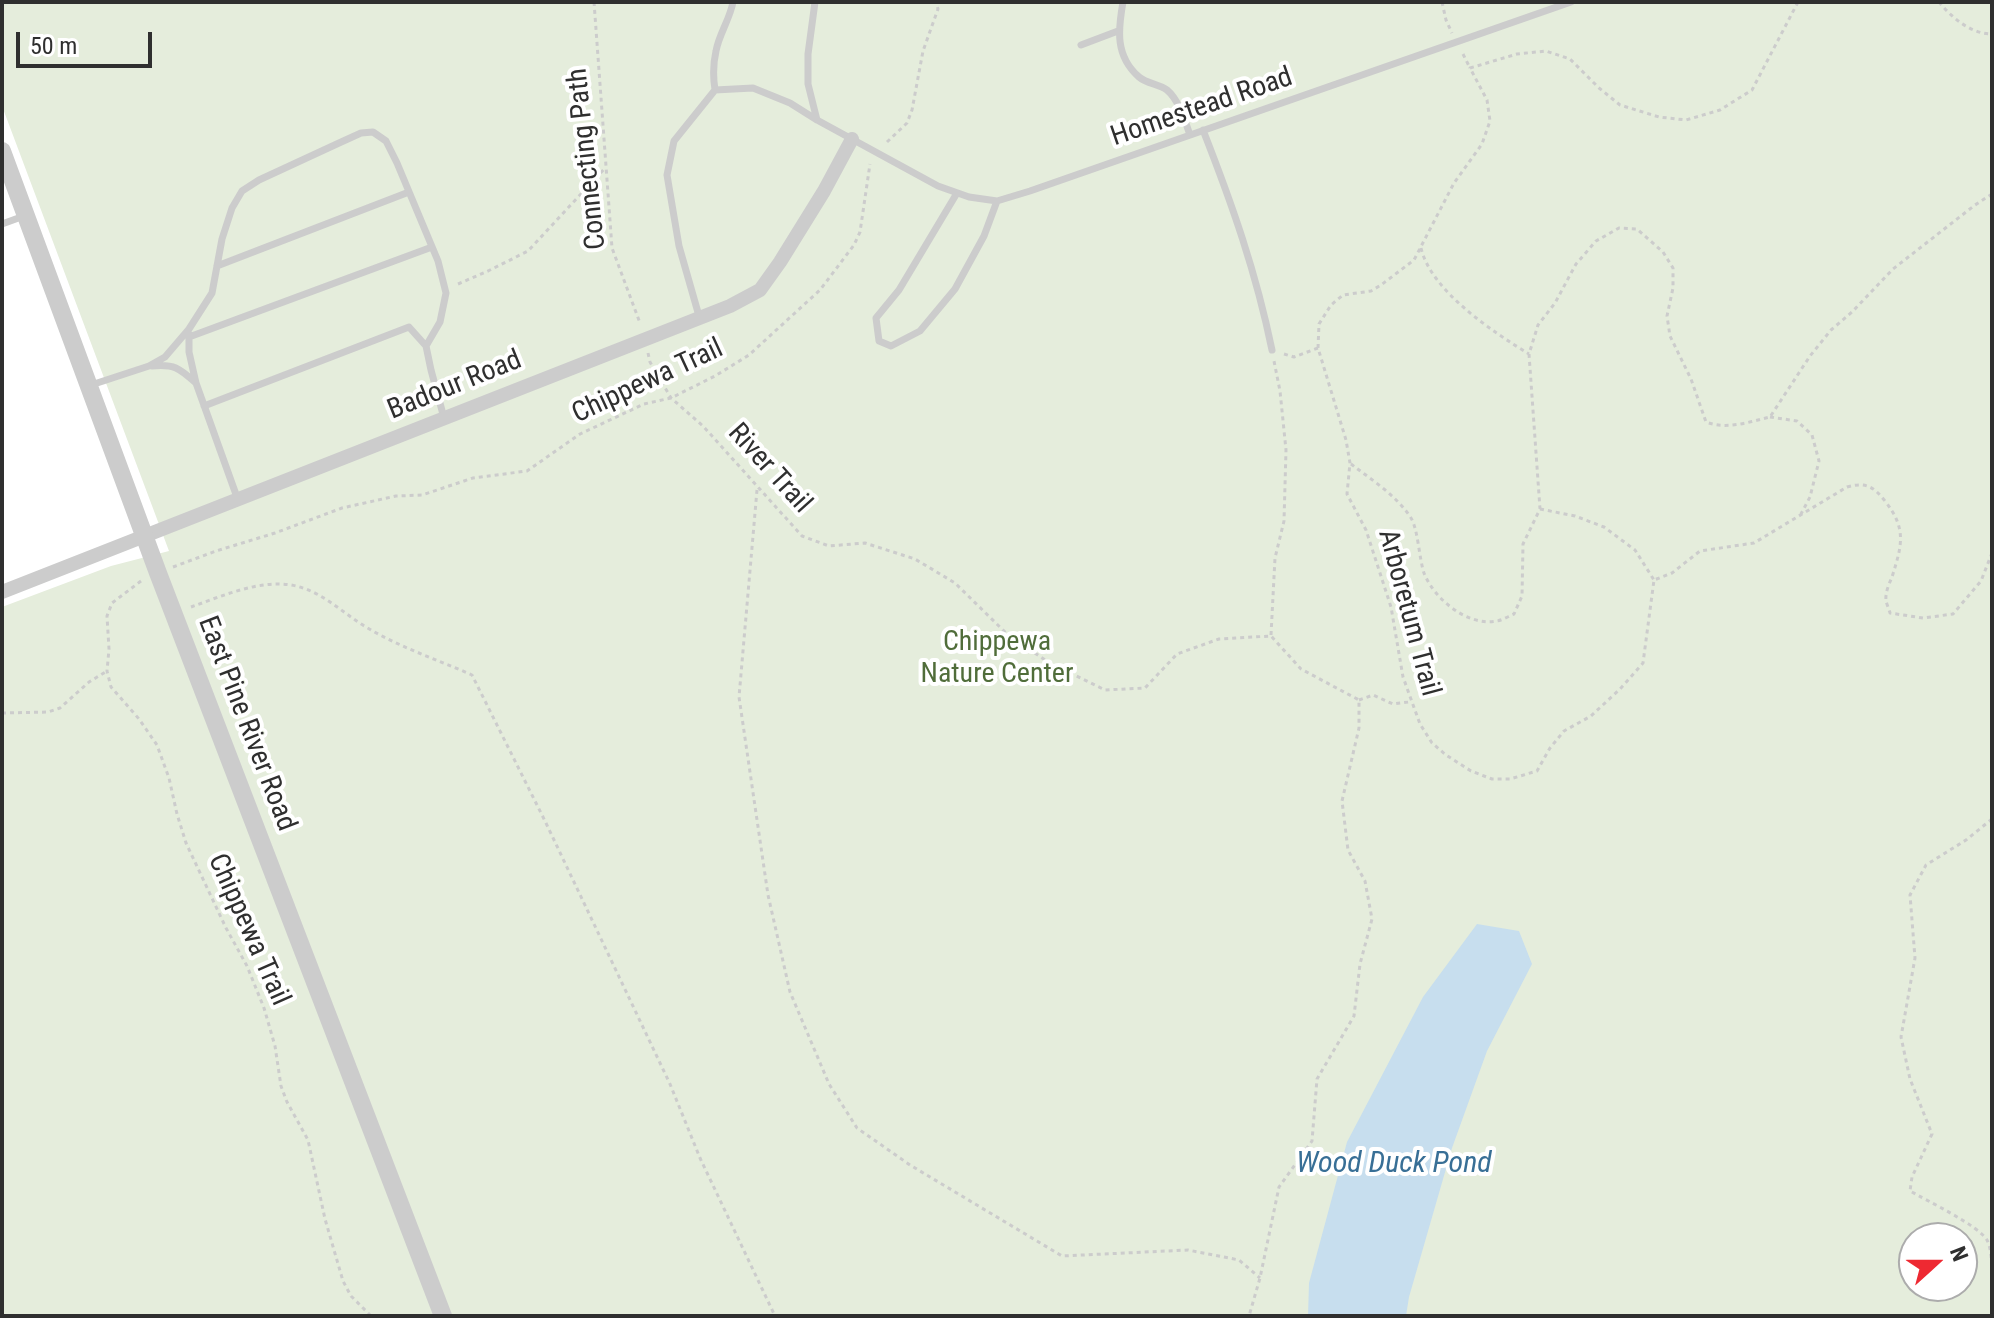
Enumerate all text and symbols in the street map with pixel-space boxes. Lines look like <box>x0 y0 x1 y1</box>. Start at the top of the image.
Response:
scale bar <box>20 16 156 66</box>
text: 50 m <box>30 32 77 60</box>
street label: Homestead Road <box>1107 61 1297 155</box>
street label: Connecting Path <box>562 67 614 251</box>
street label: Chippewa Trail <box>567 332 729 432</box>
street label: Badour Road <box>383 344 527 428</box>
street label: River Trail <box>720 417 818 521</box>
street label: Arboretum Trail <box>1370 526 1446 700</box>
street label: East Pine River Road <box>190 612 302 836</box>
park label: Chippewa Nature Center <box>921 626 1073 692</box>
street label: Chippewa Trail <box>200 849 296 1011</box>
water label: Wood Duck Pond <box>1296 1146 1492 1182</box>
north arrow <box>1898 1222 1978 1302</box>
text: N <box>1945 1243 1973 1265</box>

